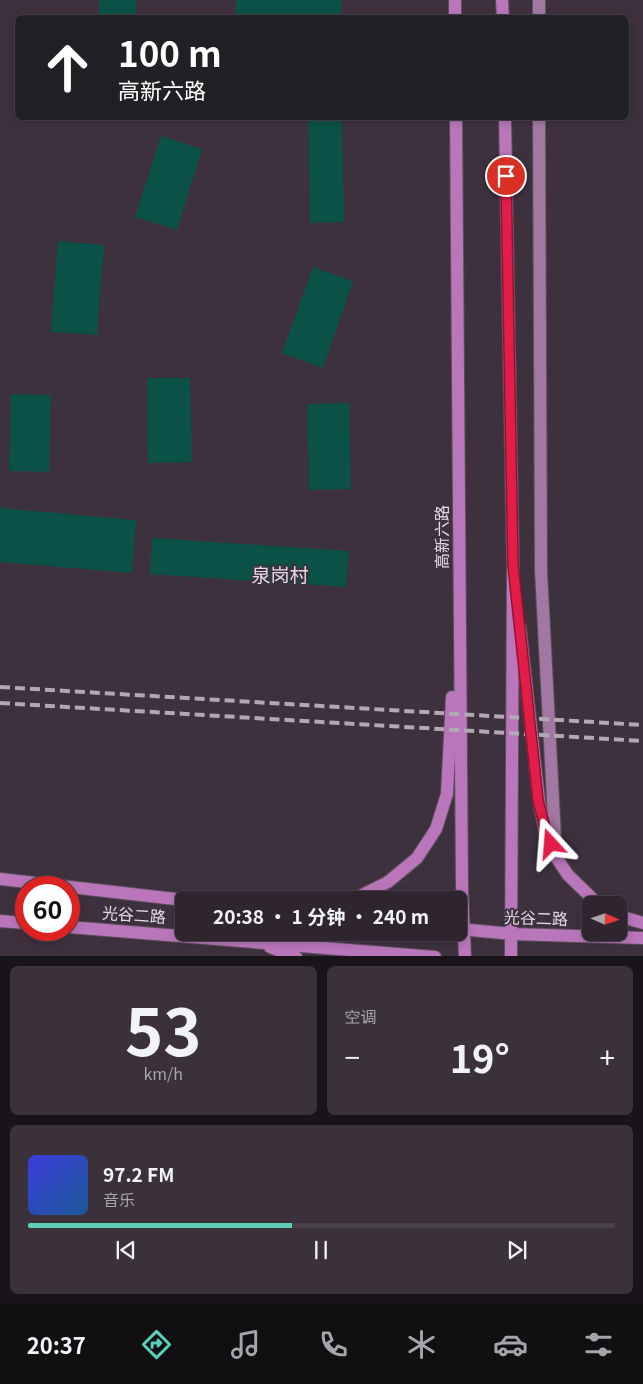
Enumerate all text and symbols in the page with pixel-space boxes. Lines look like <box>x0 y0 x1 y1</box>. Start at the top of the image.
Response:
text: 100 m <box>118 26 222 77</box>
icon: ahead <box>35 35 100 100</box>
text: 高新六路 <box>118 73 206 105</box>
pin <box>485 155 527 197</box>
icon: arrive <box>492 162 520 190</box>
street label: 高新六路 <box>429 505 453 569</box>
district label: 泉岗村 <box>251 560 309 587</box>
position arrow <box>524 817 576 869</box>
speed limit sign: 60 <box>15 876 80 941</box>
north arrow <box>582 896 628 941</box>
map controls <box>582 896 627 941</box>
street label: 光谷二路 <box>101 900 167 928</box>
text: 20:38 · 1 分钟 · 240 m <box>213 902 429 929</box>
street label: 光谷二路 <box>504 904 568 930</box>
text: 53 <box>125 981 202 1075</box>
text: 空调 <box>345 1004 377 1028</box>
text: 19° <box>450 1029 510 1084</box>
text: − <box>345 1036 360 1076</box>
text: + <box>599 1036 615 1076</box>
text: km/h <box>143 1061 183 1085</box>
text: 97.2 FM <box>103 1160 174 1187</box>
text: 音乐 <box>103 1187 135 1211</box>
icon: previous <box>112 1236 140 1264</box>
icon: pause <box>307 1236 335 1264</box>
icon: next <box>503 1236 531 1264</box>
icon: directions <box>139 1327 174 1362</box>
icon: music <box>228 1327 263 1362</box>
icon: phone <box>316 1327 351 1362</box>
icon: climate <box>404 1327 439 1362</box>
icon: car <box>493 1327 528 1362</box>
icon: filters <box>581 1327 616 1362</box>
text: 20:37 <box>27 1328 86 1360</box>

